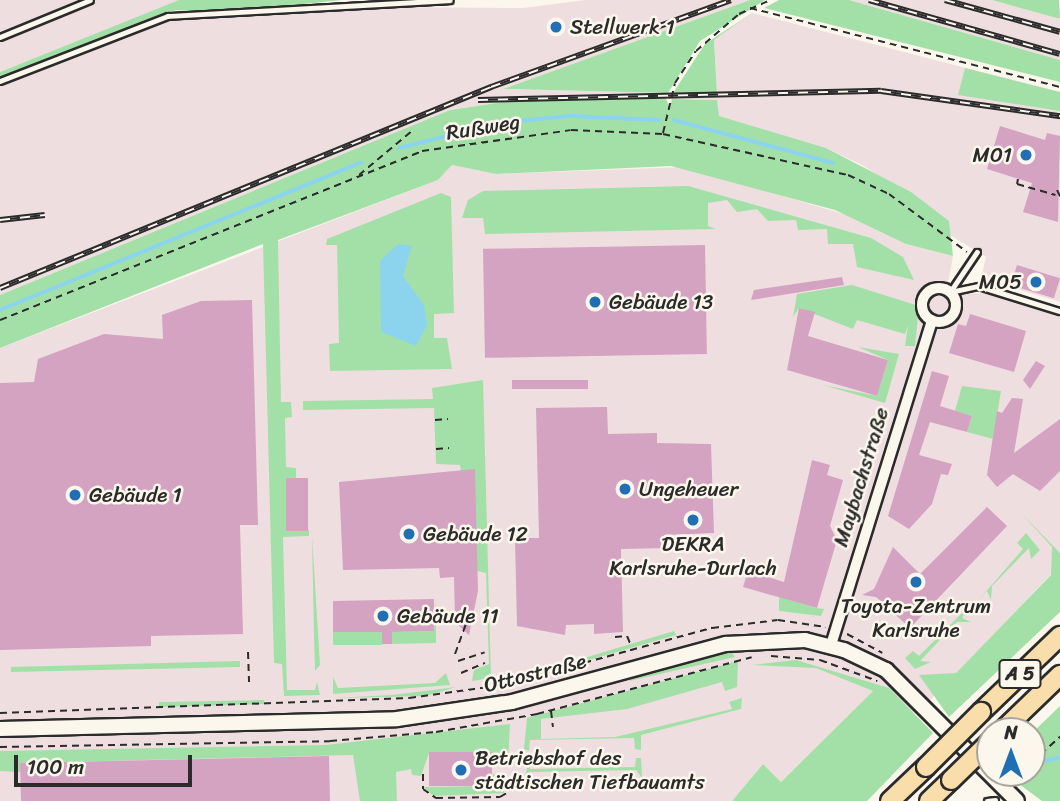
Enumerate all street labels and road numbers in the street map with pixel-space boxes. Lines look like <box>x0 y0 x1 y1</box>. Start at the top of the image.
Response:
street label: Rußweg <box>444 109 522 145</box>
street label: Maybachstraße <box>828 404 894 550</box>
street label: Ottostraße <box>481 648 589 698</box>
road number: A 5 <box>997 659 1043 690</box>

